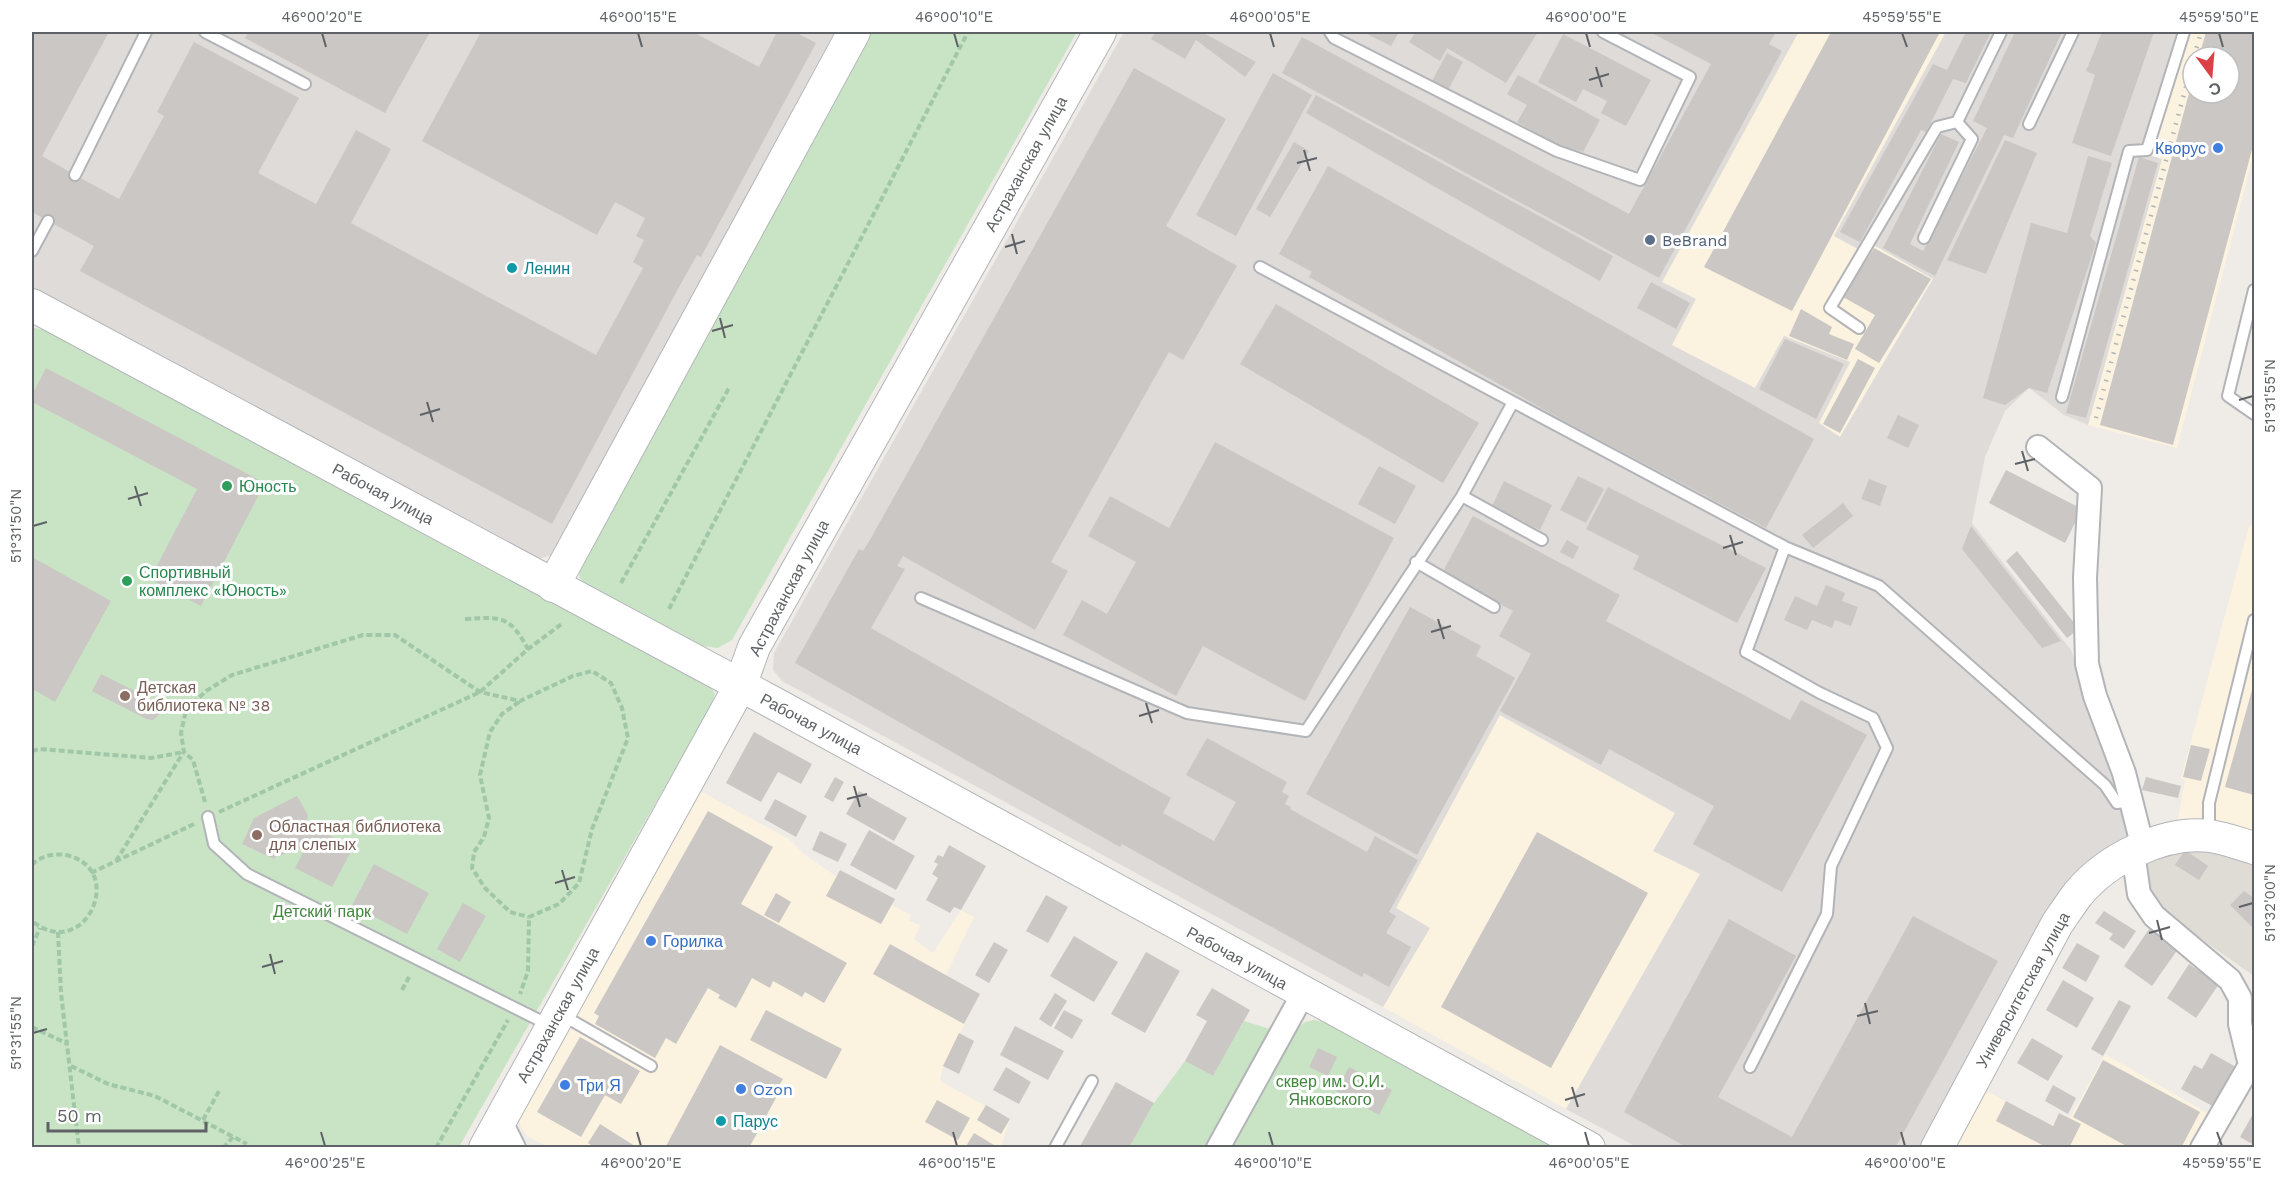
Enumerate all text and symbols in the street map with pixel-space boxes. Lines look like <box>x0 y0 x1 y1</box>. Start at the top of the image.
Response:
text: 46°00'20"E <box>281 8 363 26</box>
text: 46°00'15"E <box>599 8 677 26</box>
text: 46°00'10"E <box>915 8 993 26</box>
text: 46°00'05"E <box>1229 8 1311 26</box>
text: 46°00'00"E <box>1545 8 1627 26</box>
text: 45°59'55"E <box>1862 8 1942 26</box>
text: 45°59'50"E <box>2179 8 2259 26</box>
north arrow <box>2181 45 2241 105</box>
text: С <box>2206 78 2223 100</box>
street label: Астраханская улица <box>981 93 1071 235</box>
place label: Кворус <box>2155 139 2206 158</box>
marker: Кворус <box>2211 141 2225 155</box>
place label: BeBrand <box>1662 231 1727 250</box>
marker: BeBrand <box>1643 233 1657 247</box>
place label: Ленин <box>524 259 570 278</box>
marker: Ленин <box>505 261 519 275</box>
text: 51°31'55"N <box>2261 359 2279 433</box>
street label: Рабочая улица <box>329 459 437 529</box>
place label: Юность <box>239 477 297 496</box>
marker: Юность <box>220 479 234 493</box>
text: 51°31'50"N <box>7 489 25 563</box>
street label: Астраханская улица <box>745 516 833 659</box>
place label: Спортивный комплекс «Юность» <box>139 563 287 600</box>
marker: Спортивный комплекс «Юность» <box>120 574 134 588</box>
place label: Детская библиотека № 38 <box>137 678 270 715</box>
marker: Детская библиотека № 38 <box>118 689 132 703</box>
street label: Рабочая улица <box>757 689 865 759</box>
place label: Областная библиотека для слепых <box>269 817 441 854</box>
marker: Областная библиотека для слепых <box>250 828 264 842</box>
text: 51°32'00"N <box>2261 864 2279 942</box>
park label: Детский парк <box>273 902 372 921</box>
street label: Университетская улица <box>1972 909 2074 1071</box>
street label: Рабочая улица <box>1183 923 1291 994</box>
place label: Горилка <box>663 932 723 951</box>
marker: Горилка <box>644 934 658 948</box>
street label: Астраханская улица <box>513 944 603 1086</box>
text: 51°31'55"N <box>7 996 25 1070</box>
park label: сквер им. О.И. Янковского <box>1276 1072 1384 1109</box>
place label: Три Я <box>577 1076 621 1095</box>
marker: Три Я <box>558 1078 572 1092</box>
place label: Ozon <box>753 1080 793 1099</box>
marker: Ozon <box>734 1082 748 1096</box>
scale bar <box>48 1095 206 1133</box>
text: 50 m <box>57 1105 102 1126</box>
place label: Парус <box>733 1112 778 1131</box>
marker: Парус <box>714 1114 728 1128</box>
text: 46°00'25"E <box>285 1154 365 1172</box>
text: 46°00'20"E <box>600 1154 682 1172</box>
text: 46°00'15"E <box>918 1154 996 1172</box>
text: 46°00'10"E <box>1234 1154 1312 1172</box>
text: 46°00'05"E <box>1548 1154 1630 1172</box>
text: 46°00'00"E <box>1864 1154 1946 1172</box>
text: 45°59'55"E <box>2182 1154 2262 1172</box>

